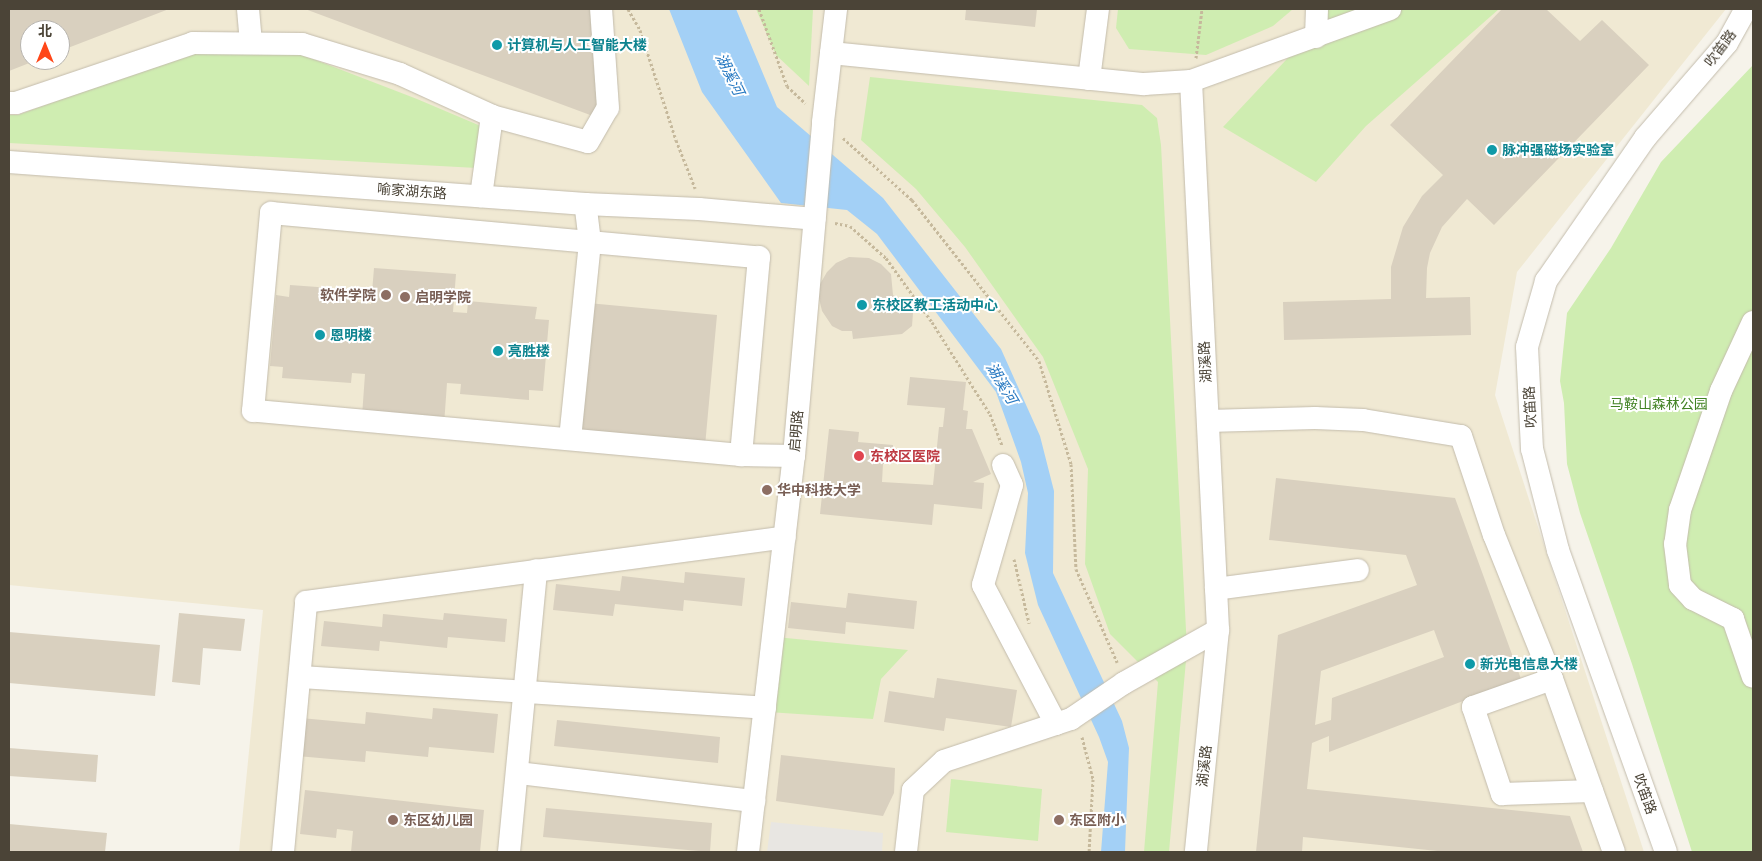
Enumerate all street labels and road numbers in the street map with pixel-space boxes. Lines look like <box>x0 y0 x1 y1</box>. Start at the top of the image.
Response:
street label: 吹笛路 <box>1701 26 1739 70</box>
street label: 喻家湖东路 <box>376 180 448 202</box>
street label: 湖溪路 <box>1196 341 1214 383</box>
street label: 吹笛路 <box>1521 386 1539 428</box>
street label: 启明路 <box>786 409 806 453</box>
street label: 湖溪路 <box>1193 744 1215 788</box>
street label: 吹笛路 <box>1630 771 1660 817</box>

